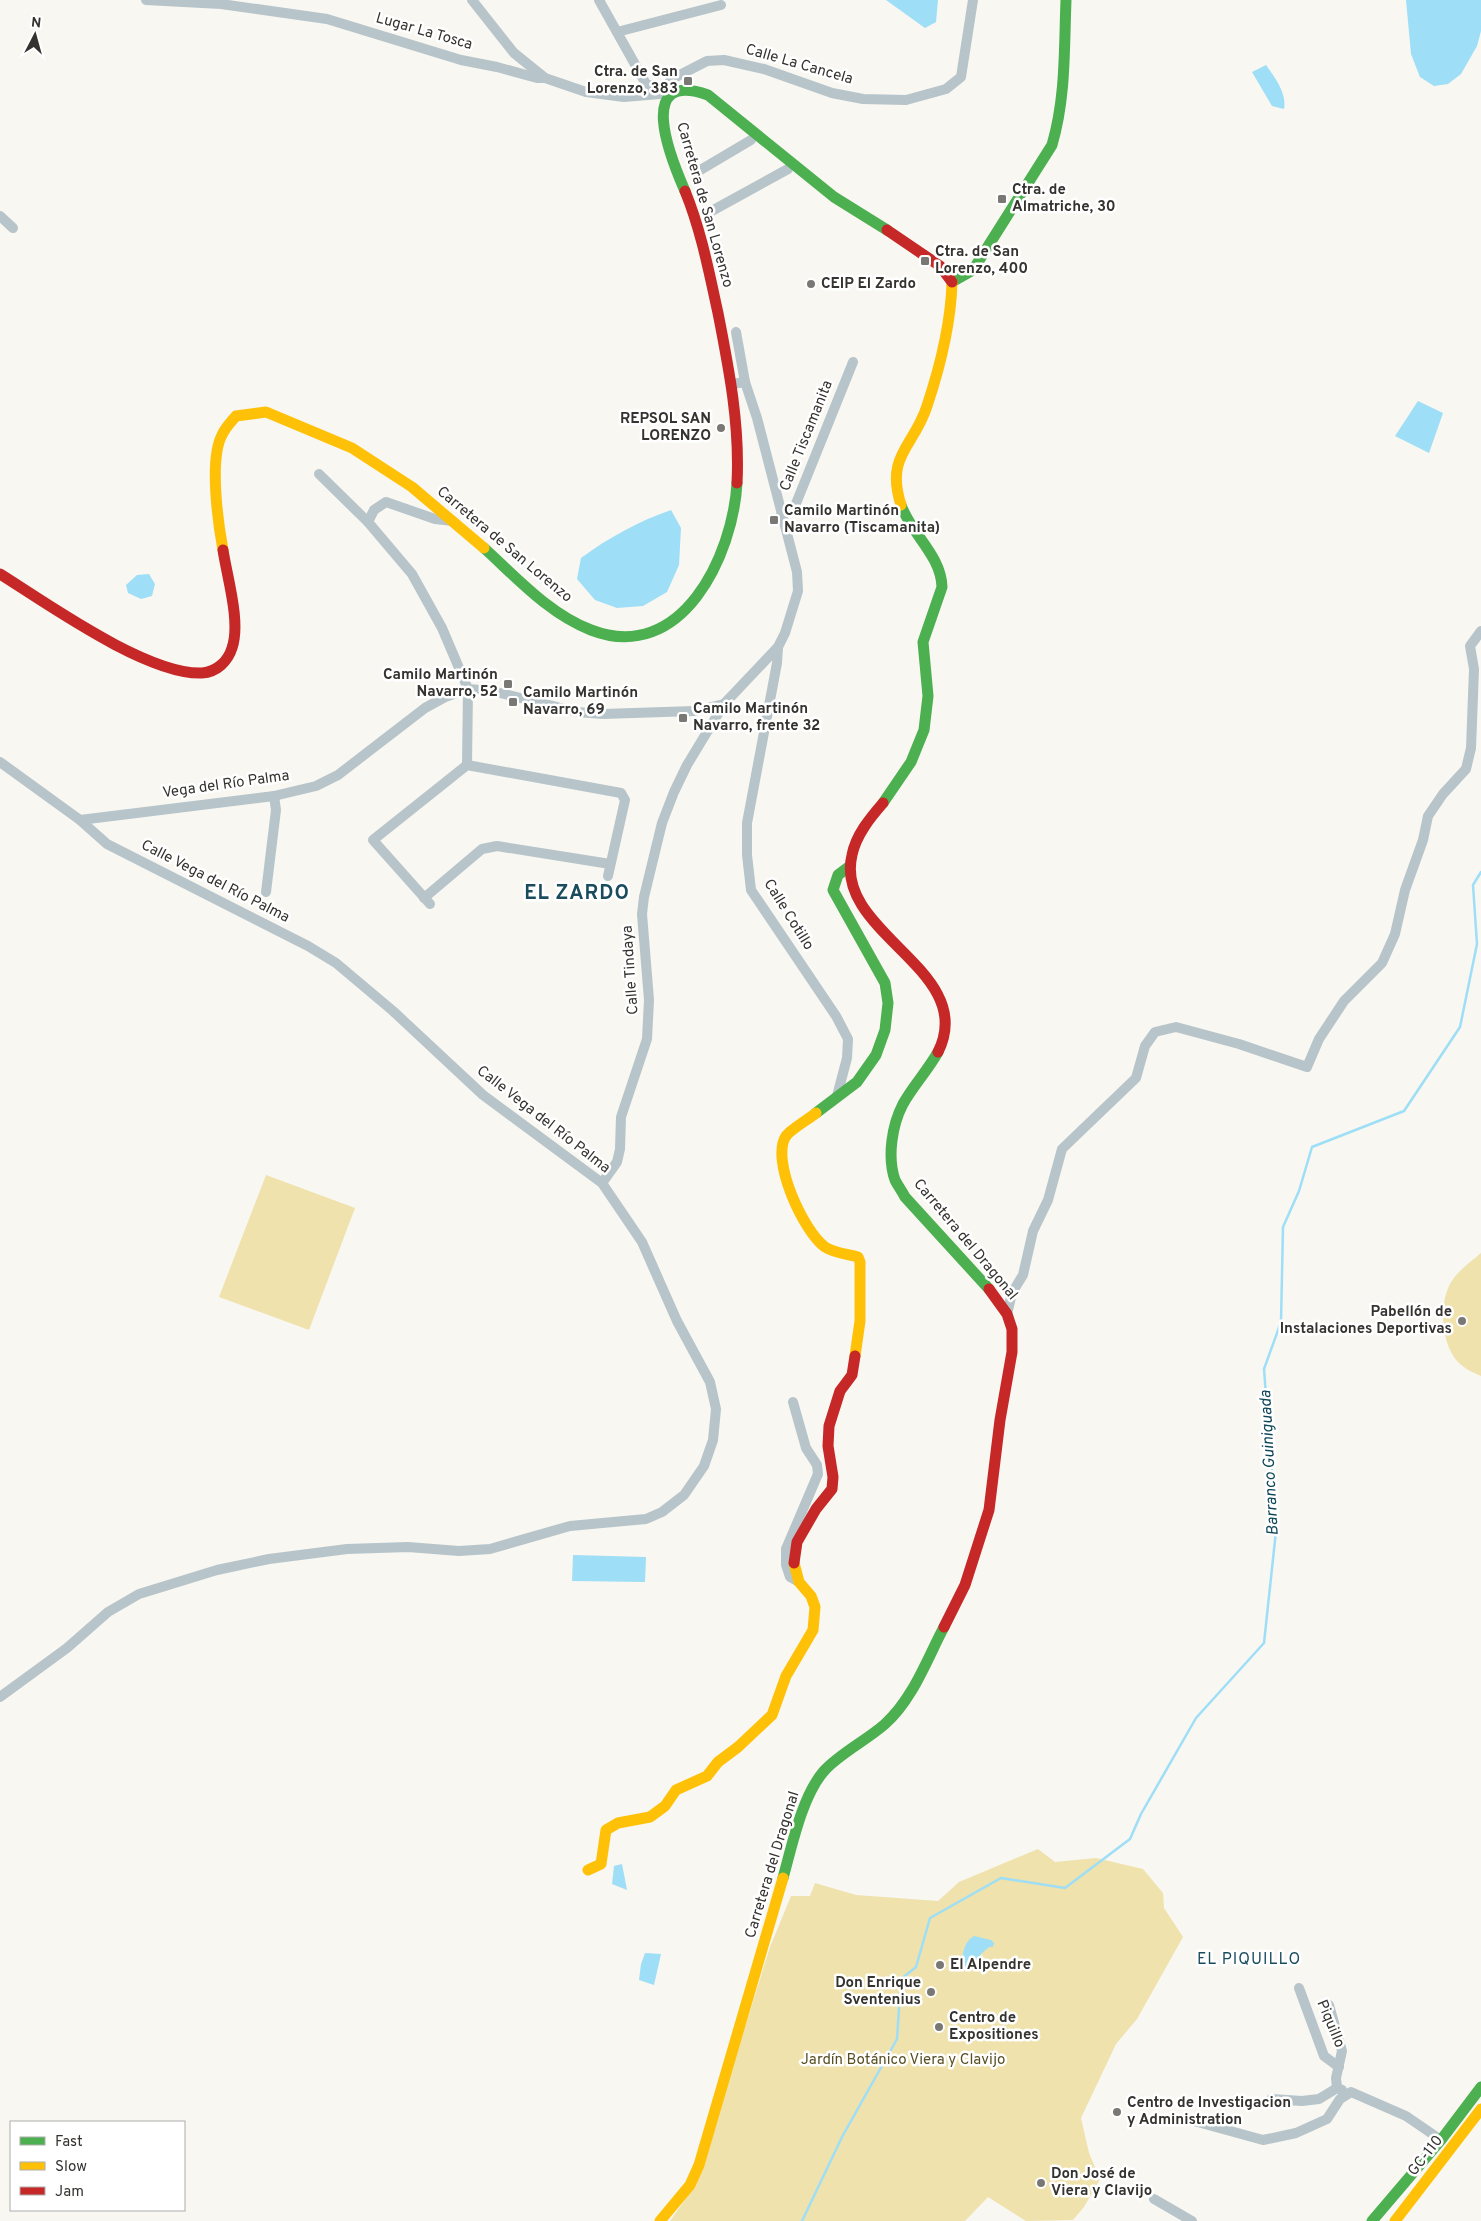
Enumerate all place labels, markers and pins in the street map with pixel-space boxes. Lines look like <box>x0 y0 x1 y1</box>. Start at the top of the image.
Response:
place label: Ctra. de San Lorenzo, 383 <box>587 63 678 99</box>
marker: Ctra. de San Lorenzo, 383 <box>682 75 694 87</box>
place label: Ctra. de Almatriche, 30 <box>1012 181 1116 217</box>
marker: Ctra. de Almatriche, 30 <box>996 193 1008 205</box>
place label: Ctra. de San Lorenzo, 400 <box>935 243 1028 279</box>
marker: Ctra. de San Lorenzo, 400 <box>919 255 931 267</box>
place label: CEIP El Zardo <box>821 275 916 294</box>
marker: CEIP El Zardo <box>805 278 817 290</box>
place label: REPSOL SAN LORENZO <box>620 410 711 446</box>
marker: REPSOL SAN LORENZO <box>715 422 727 434</box>
place label: Camilo Martinón Navarro (Tiscamanita) <box>784 502 940 538</box>
marker: Camilo Martinón Navarro (Tiscamanita) <box>768 514 780 526</box>
place label: Camilo Martinón Navarro, 52 <box>383 666 498 702</box>
marker: Camilo Martinón Navarro, 52 <box>502 678 514 690</box>
place label: Camilo Martinón Navarro, 69 <box>523 684 638 720</box>
marker: Camilo Martinón Navarro, 69 <box>507 696 519 708</box>
place label: Camilo Martinón Navarro, frente 32 <box>693 700 820 736</box>
marker: Camilo Martinón Navarro, frente 32 <box>677 712 689 724</box>
place label: Pabellón de Instalaciones Deportivas <box>1280 1303 1452 1339</box>
marker: Pabellón de Instalaciones Deportivas <box>1456 1315 1468 1327</box>
place label: El Alpendre <box>950 1956 1031 1975</box>
marker: El Alpendre <box>934 1959 946 1971</box>
place label: Don Enrique Sventenius <box>835 1974 921 2010</box>
marker: Don Enrique Sventenius <box>925 1986 937 1998</box>
place label: Centro de Expositiones <box>949 2009 1039 2045</box>
marker: Centro de Expositiones <box>933 2021 945 2033</box>
place label: Centro de Investigacion y Administration <box>1127 2094 1291 2130</box>
marker: Centro de Investigacion y Administration <box>1111 2106 1123 2118</box>
place label: Don José de Viera y Clavijo <box>1051 2165 1152 2201</box>
marker: Don José de Viera y Clavijo <box>1035 2177 1047 2189</box>

